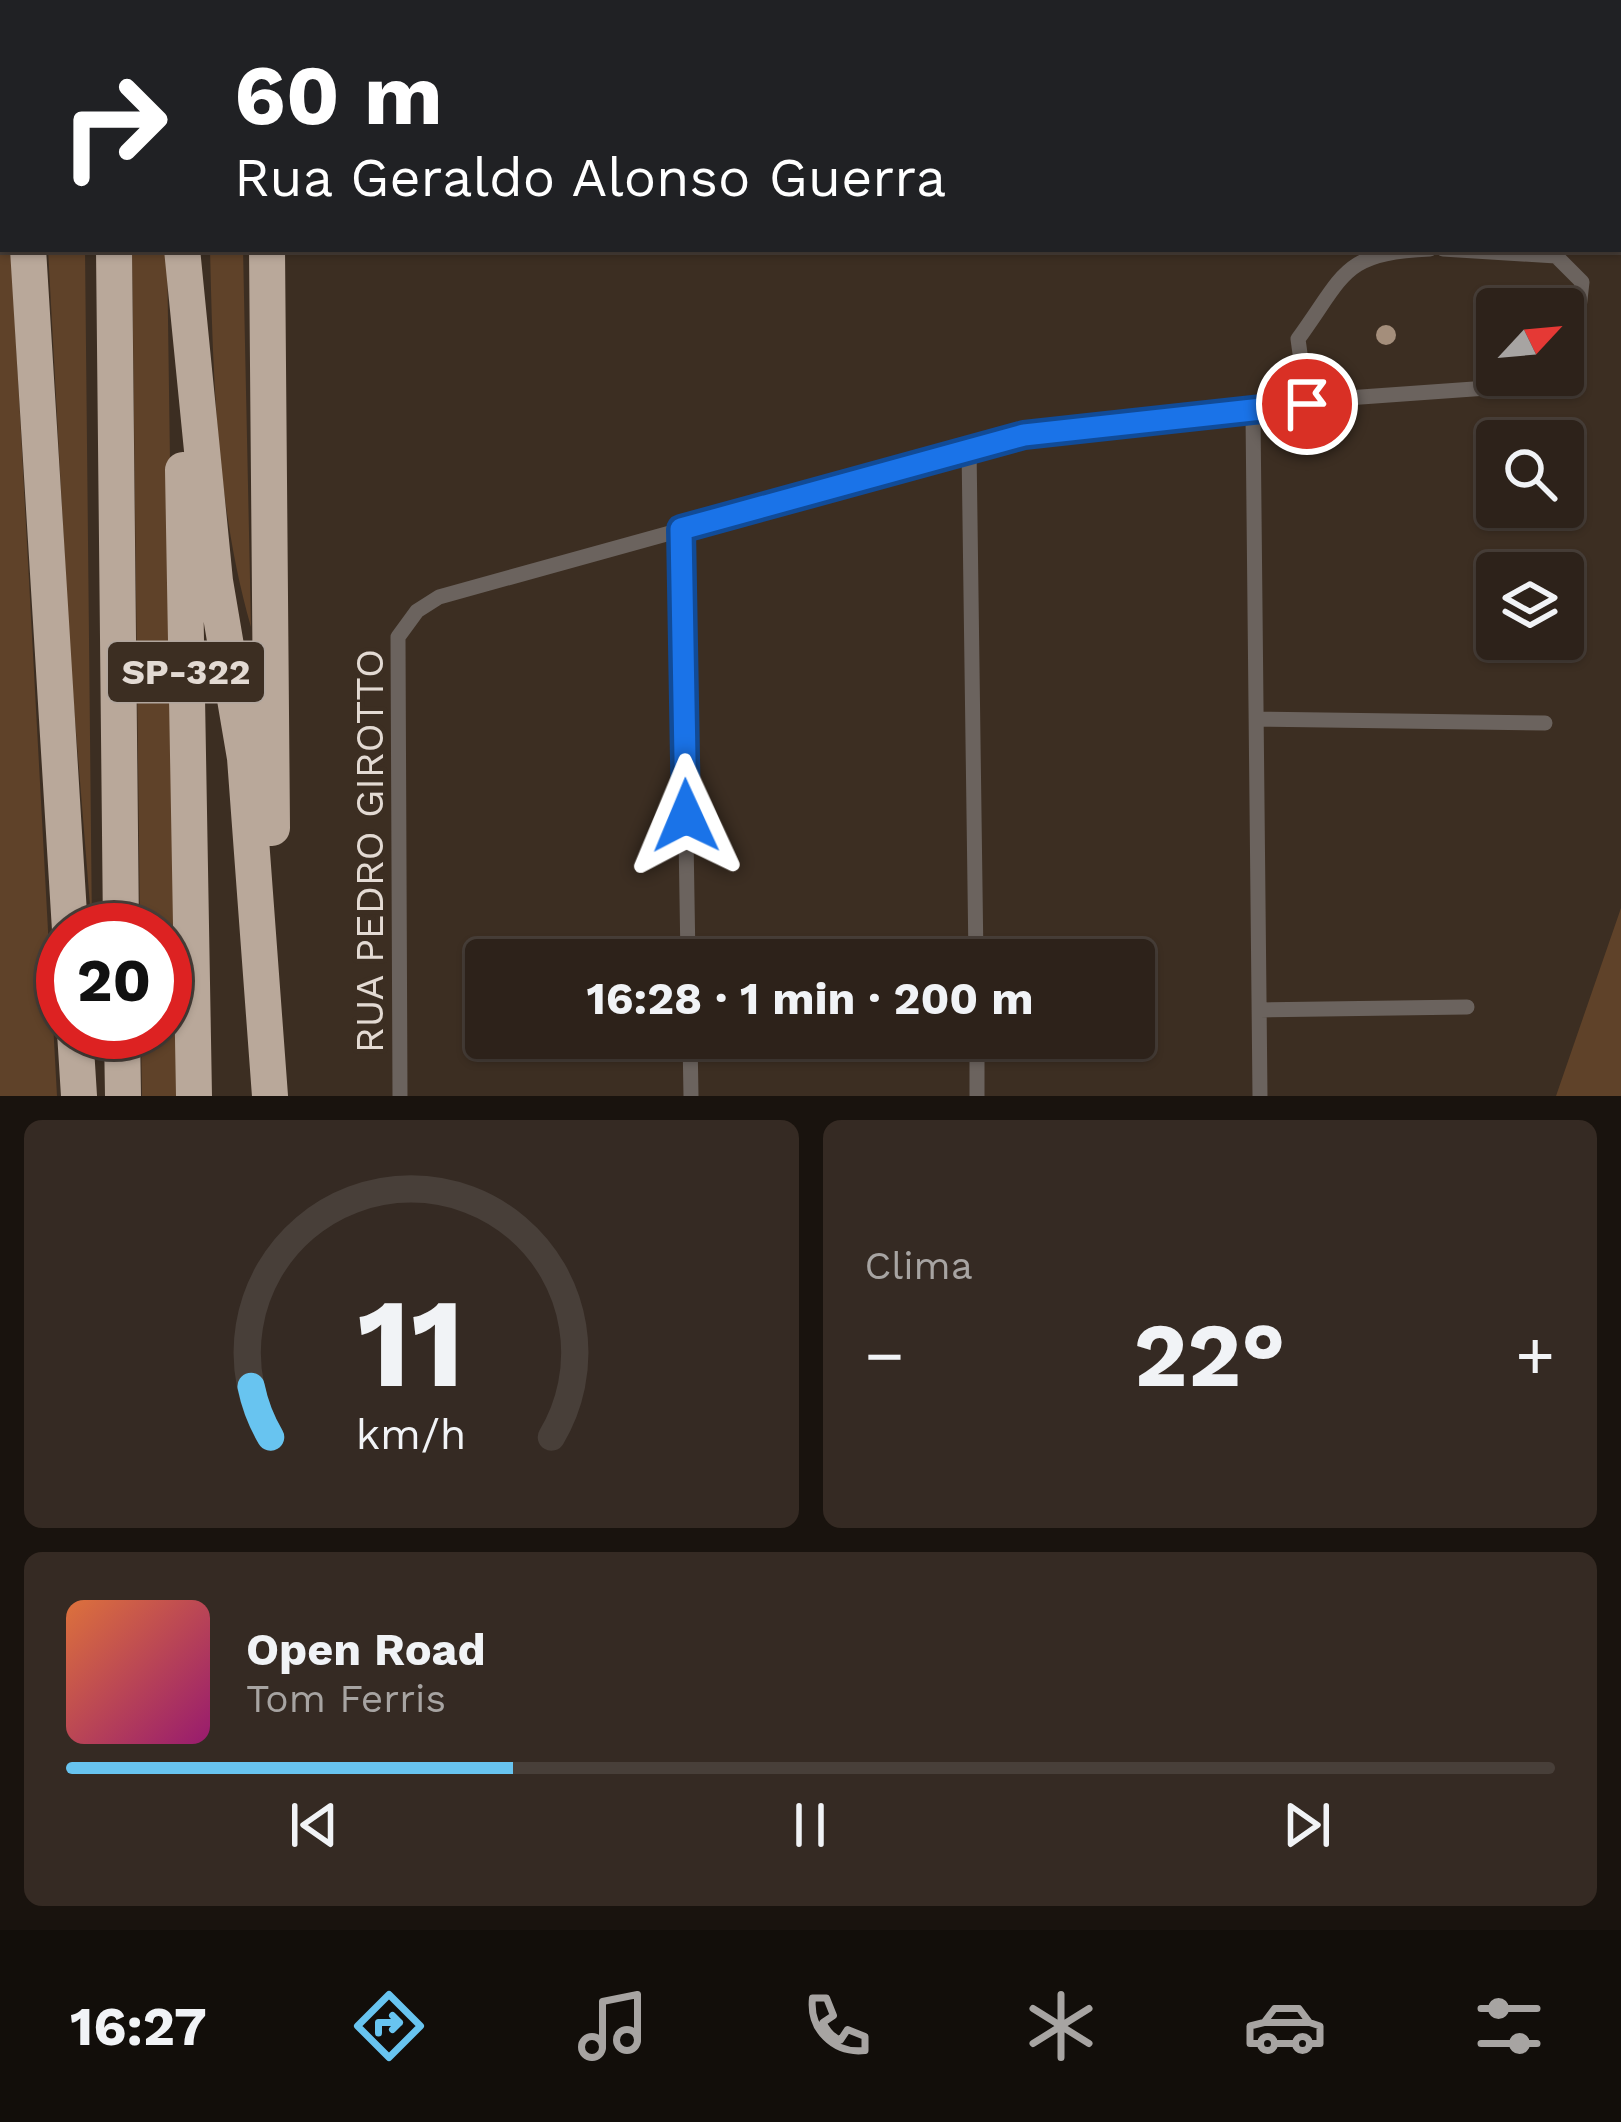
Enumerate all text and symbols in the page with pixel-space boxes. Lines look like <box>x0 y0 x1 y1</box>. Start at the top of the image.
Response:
text: 60 m <box>234 46 443 144</box>
icon: right <box>36 48 192 204</box>
text: Rua Geraldo Alonso Guerra <box>234 146 946 209</box>
north arrow <box>1476 288 1584 396</box>
map controls <box>1476 288 1584 660</box>
pin <box>1256 353 1358 455</box>
icon: arrive <box>1274 371 1340 437</box>
button: search <box>1476 420 1584 528</box>
button: layers <box>1476 552 1584 660</box>
road number: SP-322 <box>108 642 264 702</box>
street label: RUA PEDRO GIROTTO <box>347 649 392 1053</box>
position arrow <box>623 753 749 879</box>
speed limit sign: 20 <box>36 903 192 1059</box>
text: 16:28 · 1 min · 200 m <box>586 972 1034 1025</box>
text: Clima <box>865 1243 973 1288</box>
text: 11 <box>357 1270 465 1416</box>
text: 22° <box>1134 1302 1286 1408</box>
text: − <box>865 1317 904 1394</box>
text: + <box>1515 1317 1555 1394</box>
text: km/h <box>356 1409 466 1459</box>
text: Open Road <box>246 1623 486 1676</box>
text: Tom Ferris <box>246 1676 446 1721</box>
icon: previous <box>281 1792 347 1858</box>
icon: pause <box>777 1792 843 1858</box>
icon: next <box>1274 1792 1340 1858</box>
icon: directions <box>347 1984 431 2068</box>
icon: music <box>571 1984 655 2068</box>
icon: phone <box>795 1984 879 2068</box>
icon: climate <box>1019 1984 1103 2068</box>
icon: car <box>1243 1984 1327 2068</box>
icon: filters <box>1467 1984 1551 2068</box>
text: 16:27 <box>70 1995 207 2058</box>

